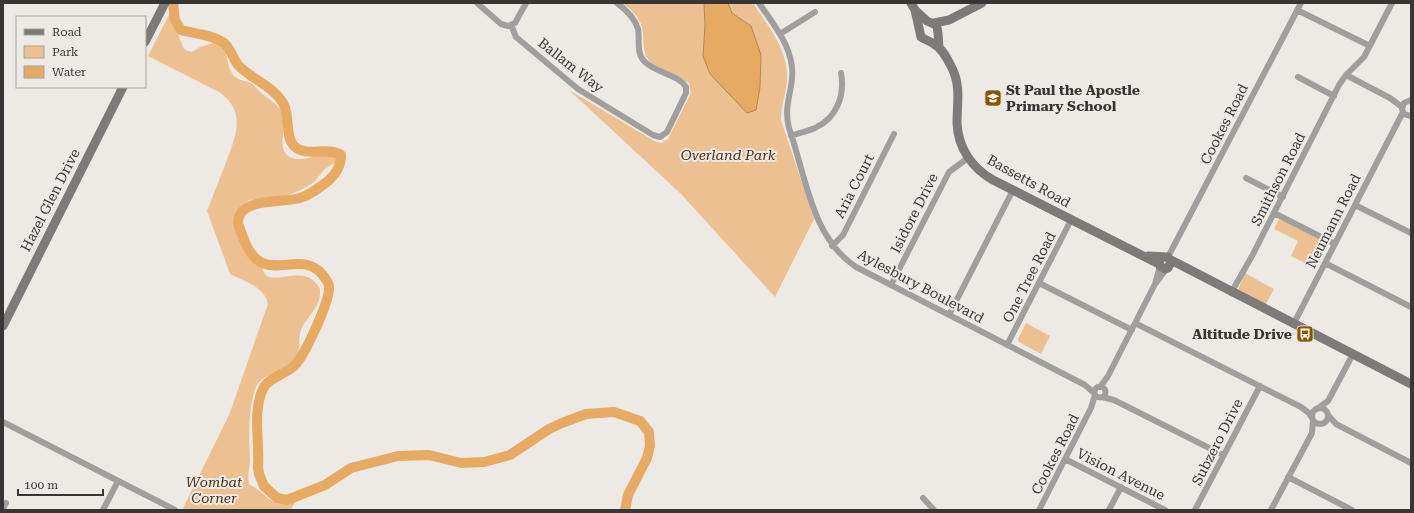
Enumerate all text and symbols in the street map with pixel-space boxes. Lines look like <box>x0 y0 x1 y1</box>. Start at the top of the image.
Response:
legend <box>16 16 146 88</box>
text: Road <box>52 25 82 39</box>
street label: Ballam Way <box>535 35 607 96</box>
text: Park <box>52 45 79 59</box>
text: Water <box>52 65 86 79</box>
street label: Cookes Road <box>1197 81 1251 167</box>
place label: St Paul the Apostle Primary School <box>1006 82 1140 114</box>
school or university icon: St Paul the Apostle Primary School <box>983 88 1003 108</box>
street label: Smithson Road <box>1248 130 1308 228</box>
street label: Hazel Glen Drive <box>17 146 83 254</box>
park label: Overland Park <box>681 147 776 163</box>
street label: Aria Court <box>831 151 877 221</box>
street label: Bassetts Road <box>984 151 1074 211</box>
street label: Isidore Drive <box>887 170 941 256</box>
street label: Neumann Road <box>1302 171 1364 271</box>
street label: One Tree Road <box>999 229 1059 325</box>
street label: Aylesbury Boulevard <box>855 246 987 326</box>
bus stop icon: Altitude Drive <box>1295 324 1315 344</box>
place label: Altitude Drive <box>1192 326 1292 342</box>
street label: Subzero Drive <box>1188 396 1246 488</box>
street label: Cookes Road <box>1028 411 1082 497</box>
street label: Vision Avenue <box>1074 445 1168 503</box>
scale bar <box>18 471 103 497</box>
park label: Wombat Corner <box>186 474 243 506</box>
text: 100 m <box>24 478 58 492</box>

